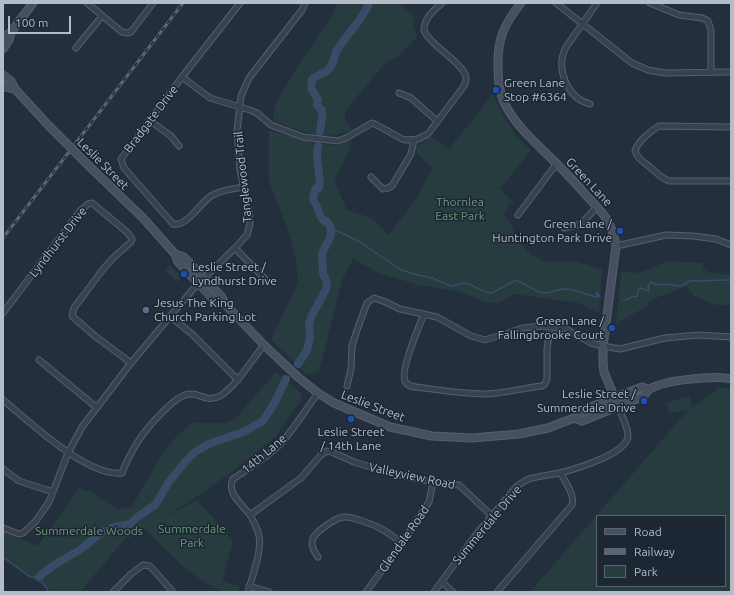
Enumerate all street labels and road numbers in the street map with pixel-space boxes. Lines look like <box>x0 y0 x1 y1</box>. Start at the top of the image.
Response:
street label: Bradgate Drive <box>121 82 181 156</box>
street label: Tanglewood Trail <box>231 130 255 224</box>
street label: Leslie Street <box>74 135 132 193</box>
street label: Green Lane <box>563 155 615 209</box>
street label: Lyndhurst Drive <box>26 204 90 280</box>
street label: Leslie Street <box>339 387 407 425</box>
street label: 14th Lane <box>239 431 289 477</box>
street label: Valleyview Road <box>368 460 456 492</box>
street label: Summerdale Drive <box>450 482 524 568</box>
street label: Glendale Road <box>376 503 432 575</box>

